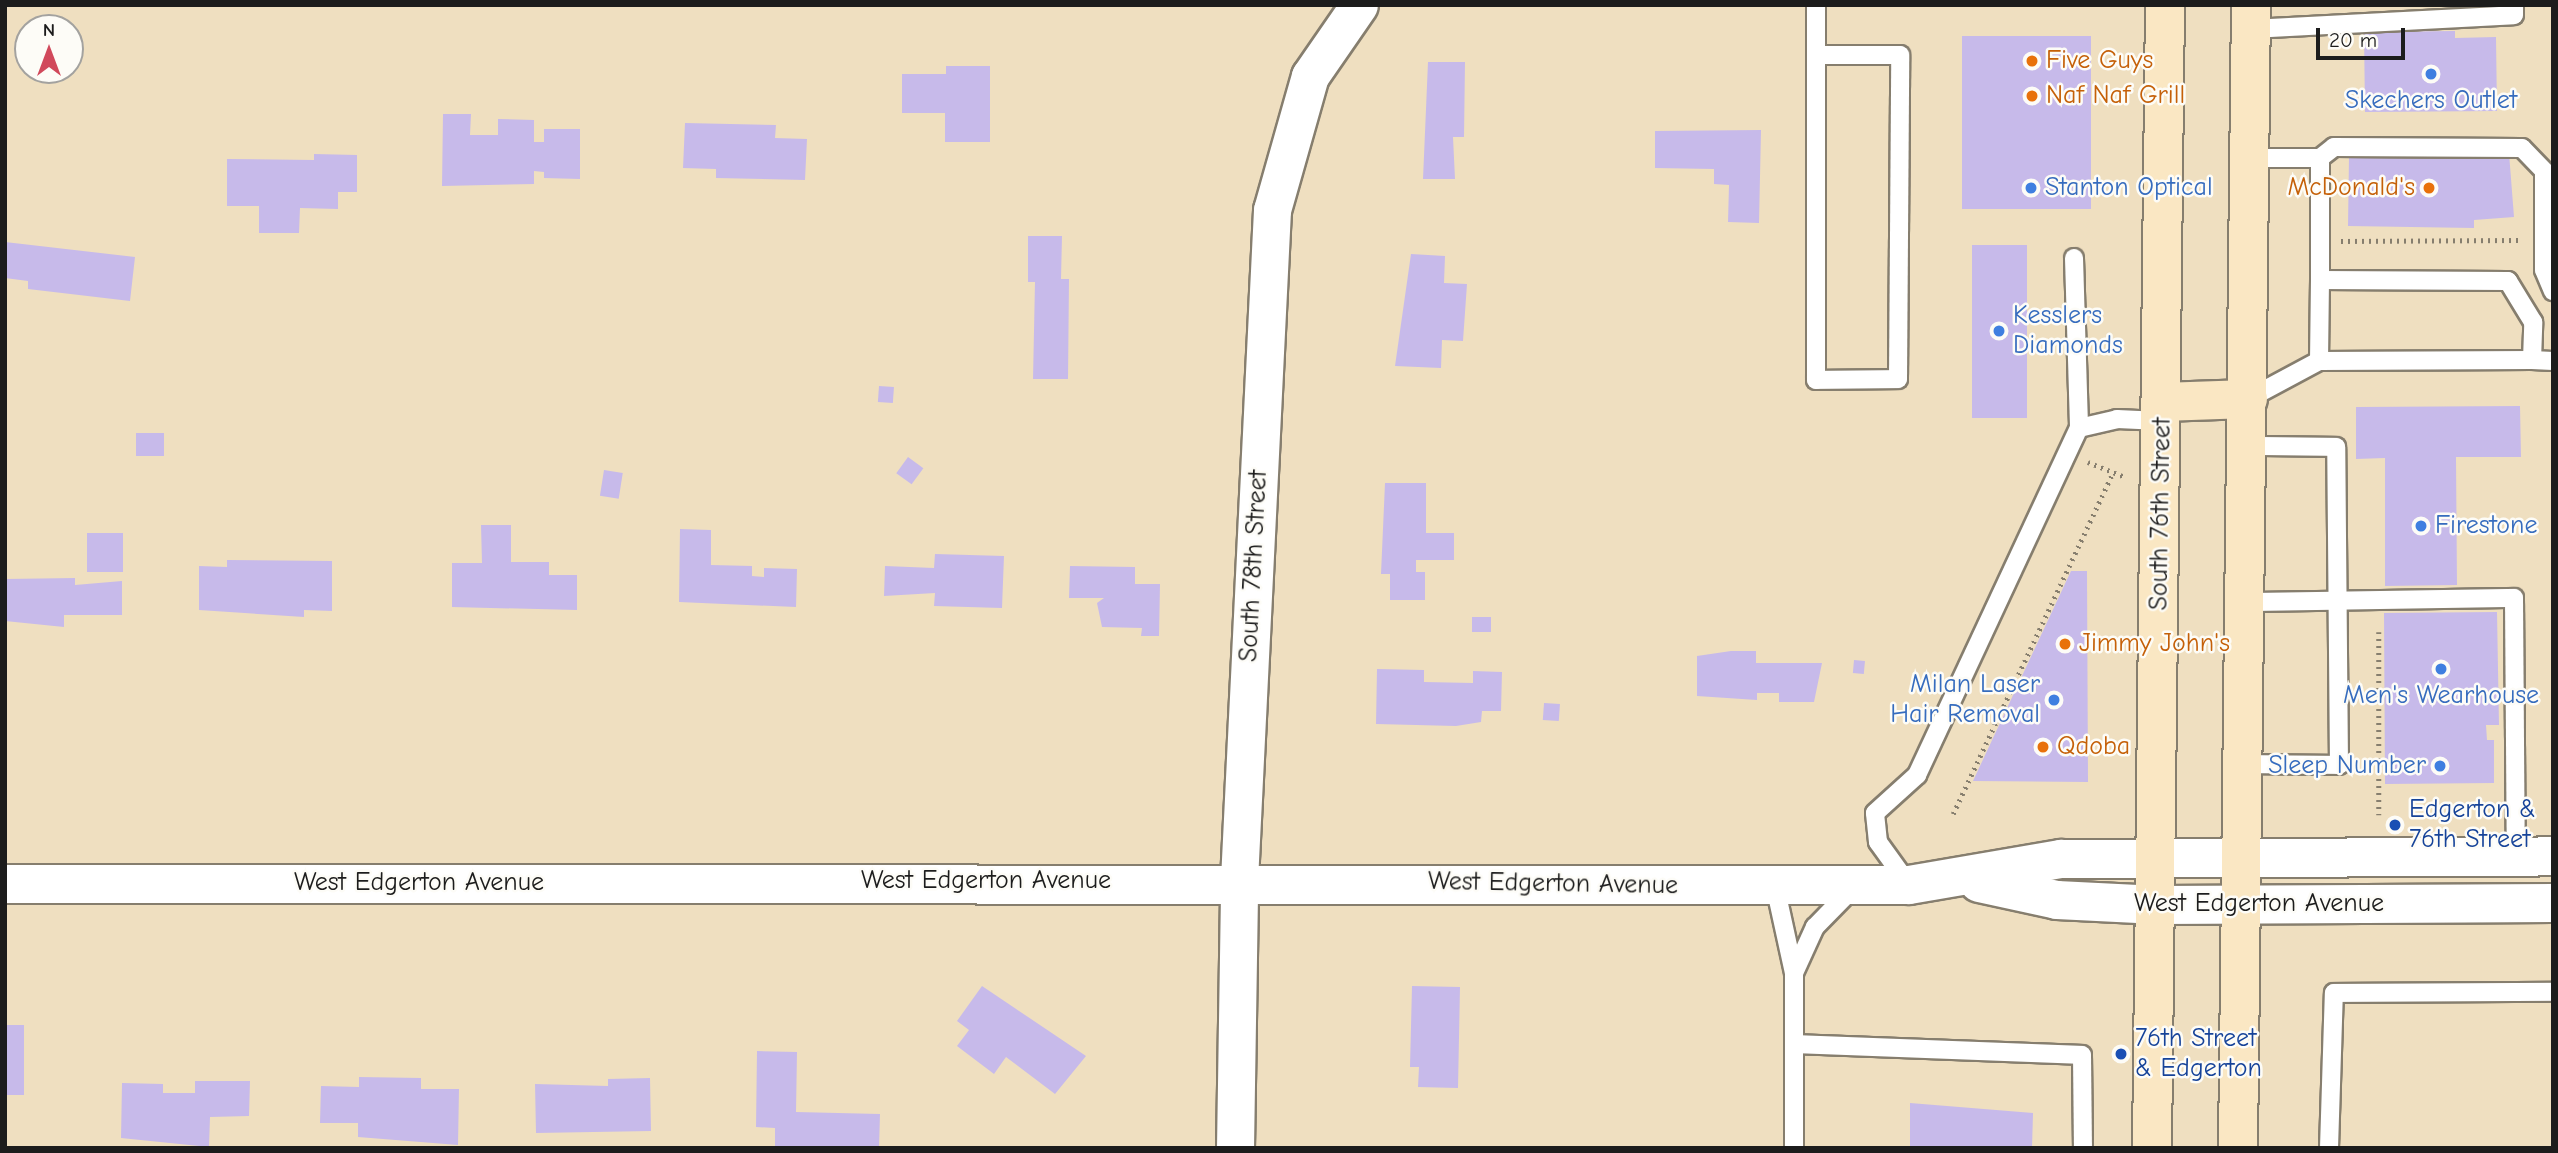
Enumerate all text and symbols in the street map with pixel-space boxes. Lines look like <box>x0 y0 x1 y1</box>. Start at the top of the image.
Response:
north arrow <box>14 14 84 84</box>
scale bar <box>2320 14 2409 58</box>
text: N <box>43 19 55 41</box>
text: 20 m <box>2329 28 2377 52</box>
place label: Five Guys <box>2046 45 2153 77</box>
marker: Five Guys <box>2024 53 2040 69</box>
marker: Skechers Outlet <box>2423 66 2439 82</box>
place label: Naf Naf Grill <box>2046 80 2185 112</box>
place label: Skechers Outlet <box>2345 85 2517 117</box>
marker: Naf Naf Grill <box>2024 88 2040 104</box>
place label: Stanton Optical <box>2045 172 2213 204</box>
place label: McDonald's <box>2287 172 2415 204</box>
marker: Stanton Optical <box>2023 180 2039 196</box>
marker: McDonald's <box>2421 180 2437 196</box>
place label: Kesslers Diamonds <box>2013 300 2123 362</box>
marker: Kesslers Diamonds <box>1991 323 2007 339</box>
street label: South 76th Street <box>2144 417 2178 611</box>
street label: South 78th Street <box>1233 469 1275 663</box>
place label: Firestone <box>2435 510 2537 542</box>
marker: Firestone <box>2413 518 2429 534</box>
place label: Jimmy John's <box>2079 628 2230 660</box>
marker: Jimmy John's <box>2057 636 2073 652</box>
marker: Men's Wearhouse <box>2433 661 2449 677</box>
place label: Milan Laser Hair Removal <box>1890 669 2040 730</box>
place label: Men's Wearhouse <box>2343 680 2539 712</box>
marker: Milan Laser Hair Removal <box>2046 692 2062 708</box>
place label: Qdoba <box>2057 731 2130 763</box>
marker: Qdoba <box>2035 739 2051 755</box>
place label: Sleep Number <box>2268 750 2426 782</box>
marker: Sleep Number <box>2432 758 2448 774</box>
place label: Edgerton & 76th Street <box>2409 794 2536 856</box>
marker: Edgerton & 76th Street <box>2387 817 2403 833</box>
street label: West Edgerton Avenue <box>861 865 1111 897</box>
street label: West Edgerton Avenue <box>1428 866 1678 902</box>
street label: West Edgerton Avenue <box>294 867 544 899</box>
street label: West Edgerton Avenue <box>2134 888 2384 920</box>
place label: 76th Street & Edgerton <box>2135 1023 2262 1084</box>
marker: 76th Street & Edgerton <box>2113 1046 2129 1062</box>

